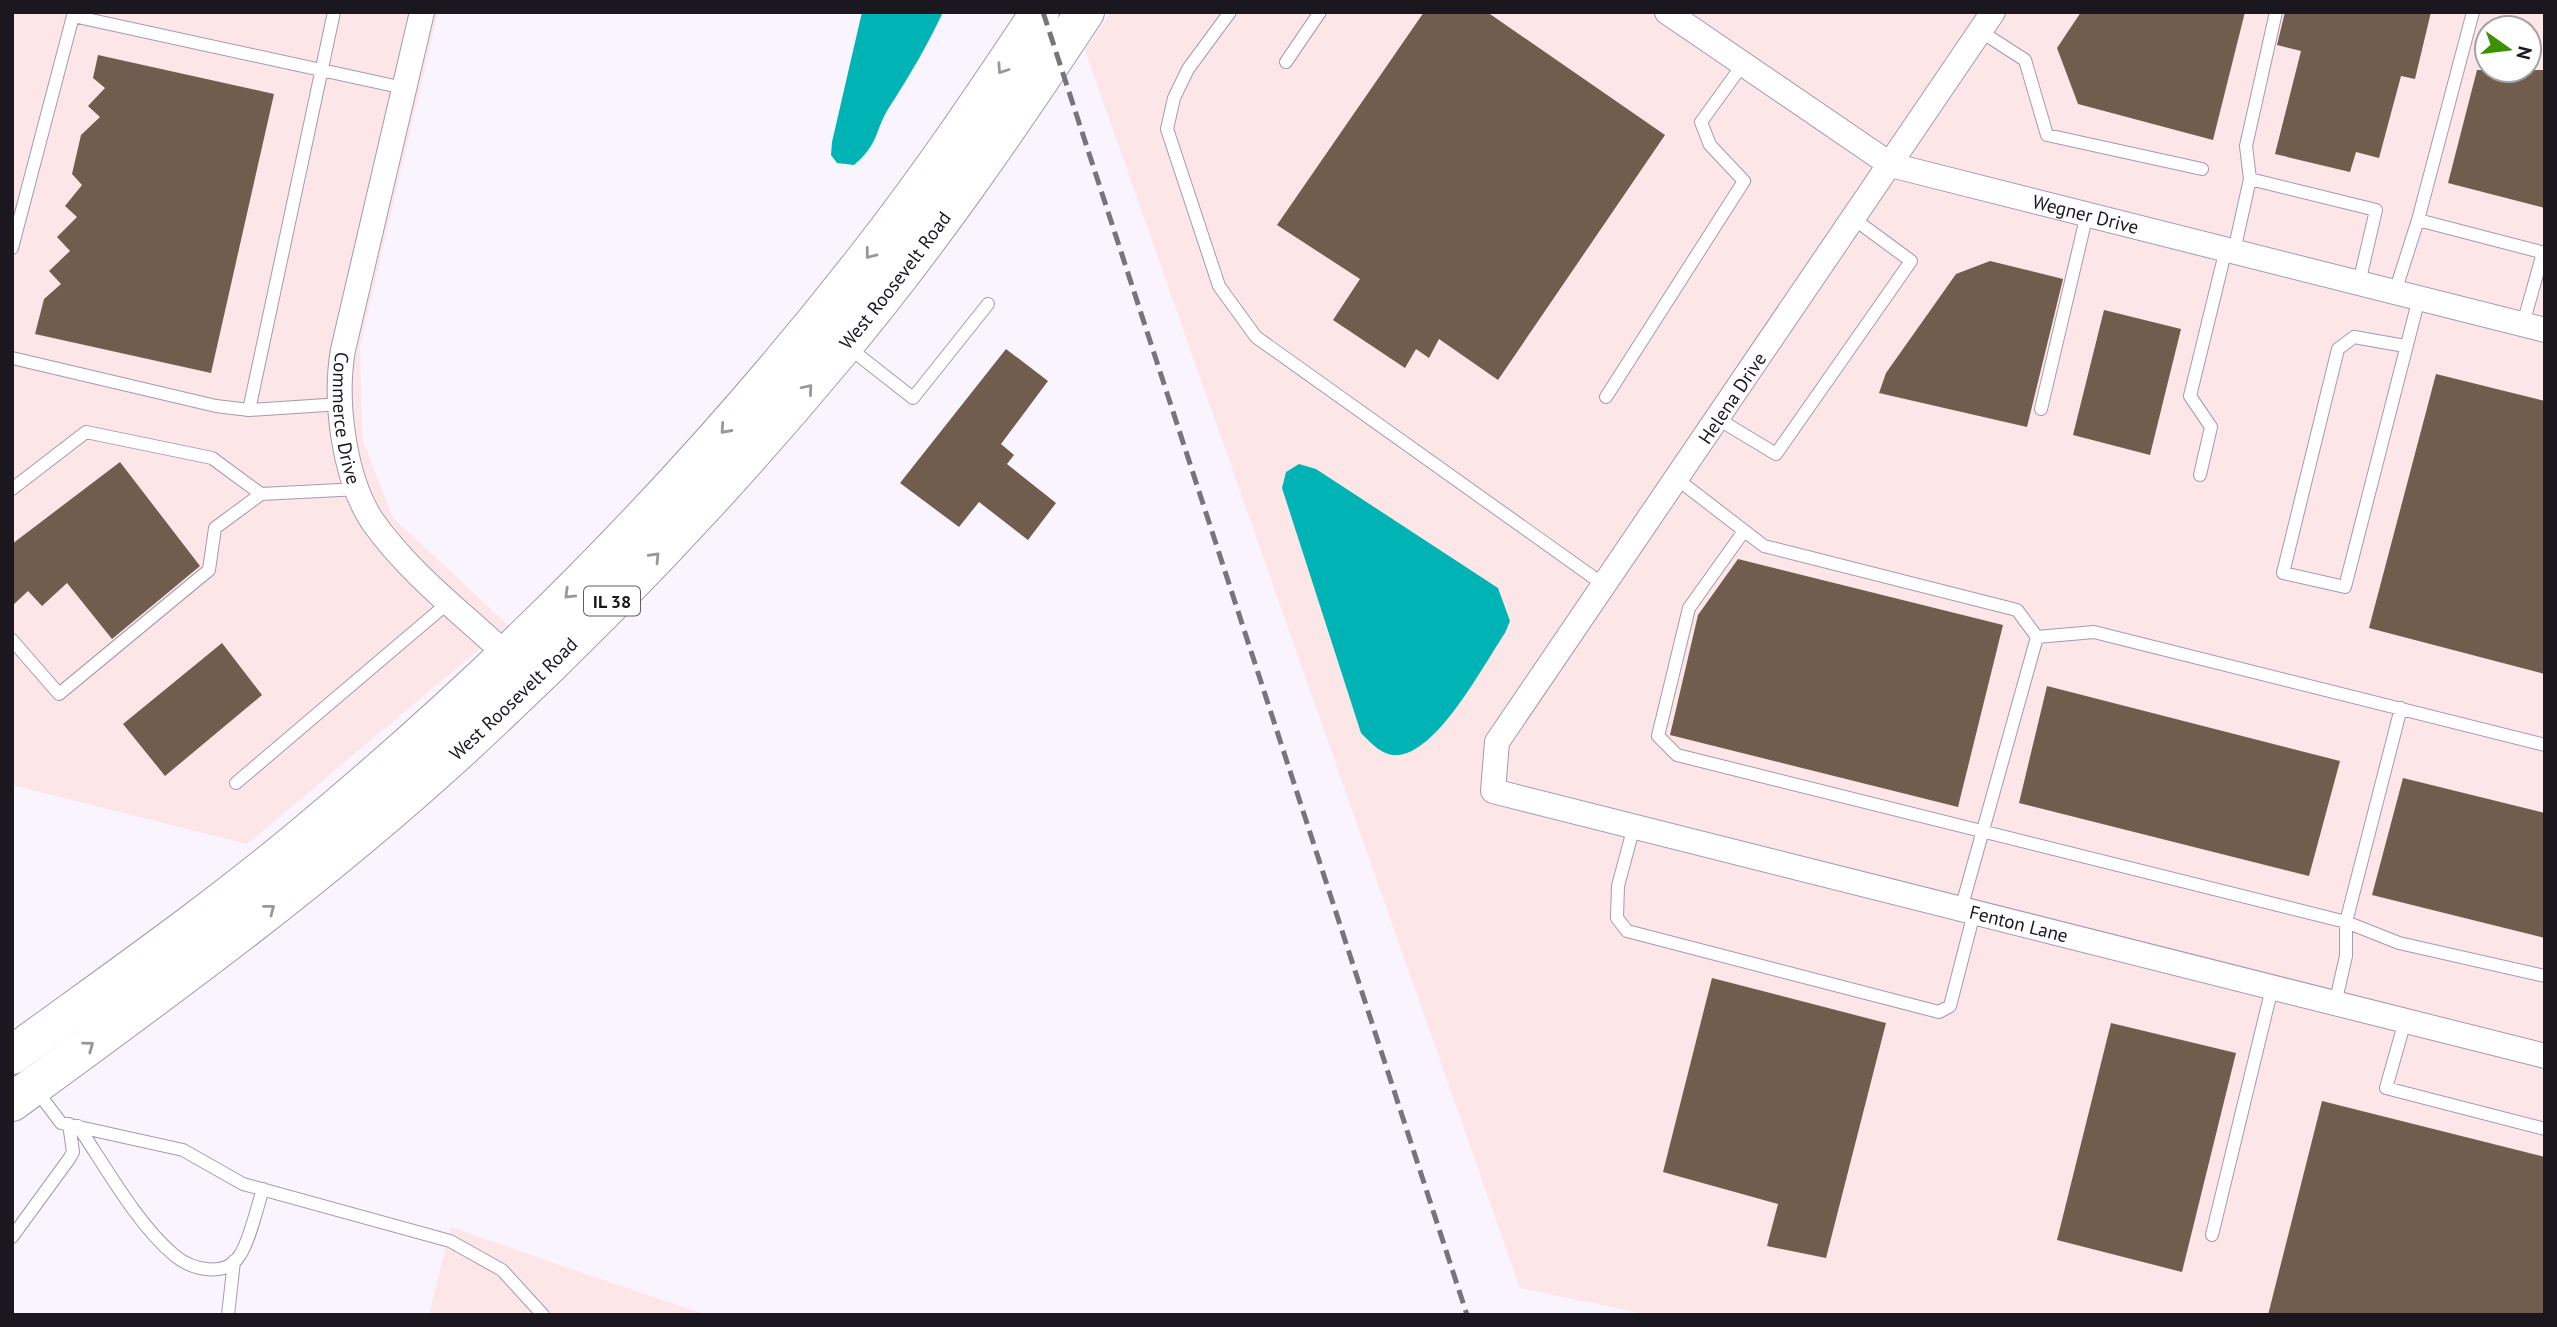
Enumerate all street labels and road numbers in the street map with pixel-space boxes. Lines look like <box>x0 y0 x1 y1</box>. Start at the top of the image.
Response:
street label: Wegner Drive <box>2030 189 2141 239</box>
street label: West Roosevelt Road <box>834 206 956 354</box>
street label: Helena Drive <box>1693 348 1771 448</box>
street label: Commerce Drive <box>328 351 366 487</box>
road number: IL 38 <box>584 586 640 616</box>
street label: West Roosevelt Road <box>444 632 582 765</box>
street label: Fenton Lane <box>1967 900 2071 947</box>

